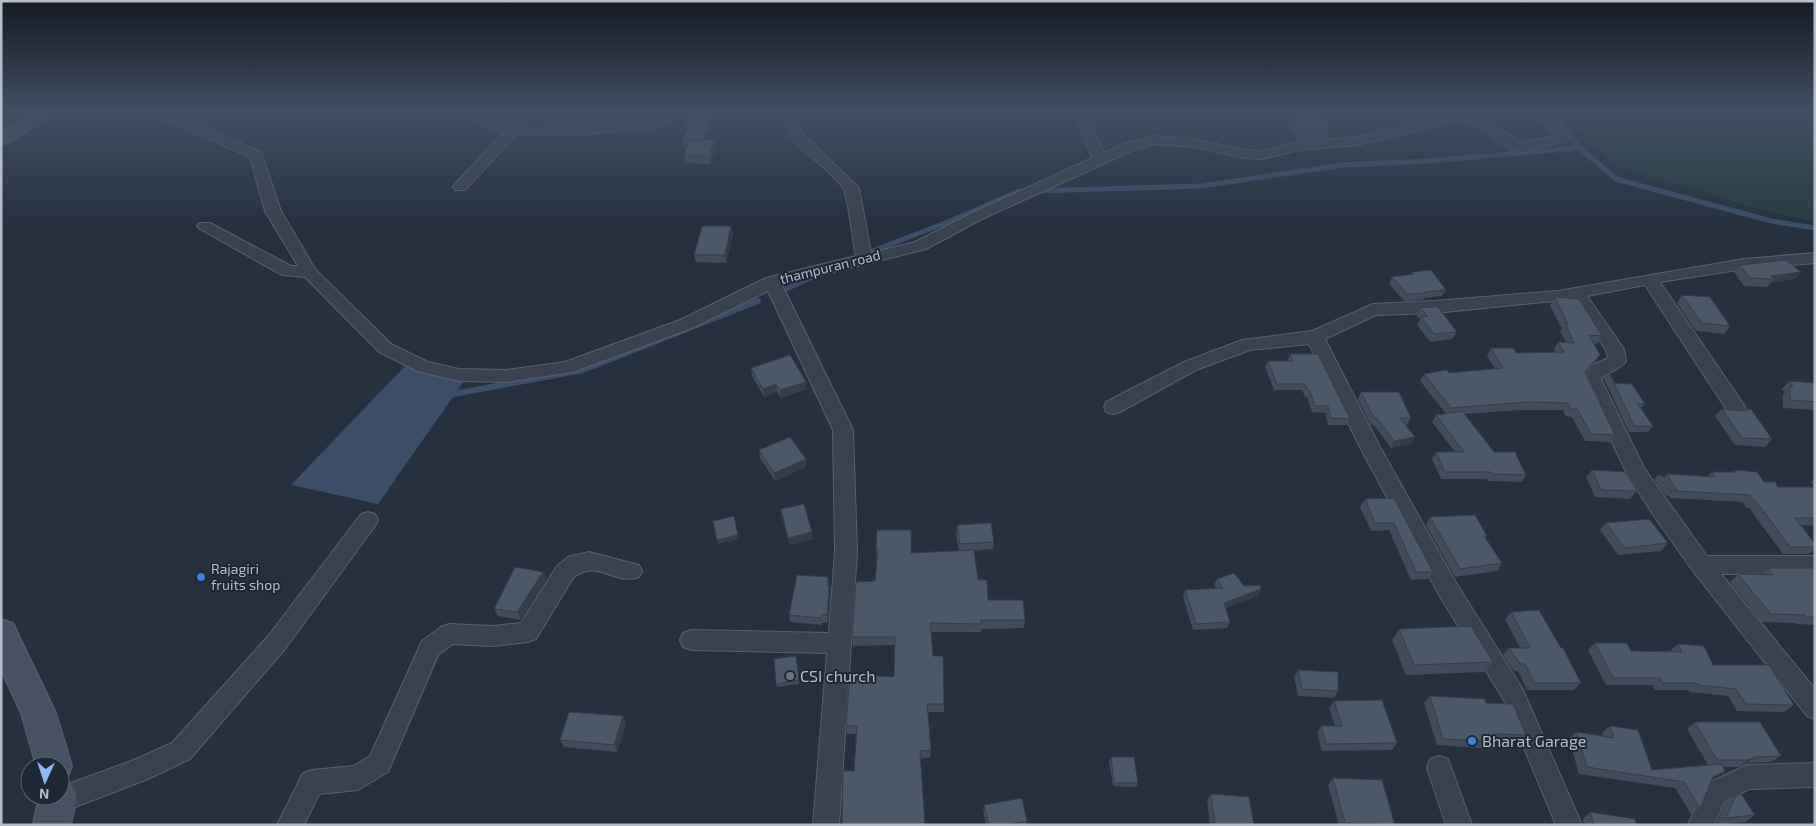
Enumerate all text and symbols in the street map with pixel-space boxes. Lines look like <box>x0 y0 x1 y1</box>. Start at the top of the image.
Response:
street label: thampuran road <box>778 246 882 287</box>
place label: Rajagiri fruits shop <box>211 560 280 593</box>
marker: Rajagiri fruits shop <box>195 571 207 583</box>
place label: CSI church <box>800 666 875 685</box>
marker: CSI church <box>784 670 796 682</box>
place label: Bharat Garage <box>1482 731 1586 750</box>
marker: Bharat Garage <box>1466 735 1478 747</box>
north arrow <box>20 756 70 806</box>
text: N <box>39 786 50 803</box>

